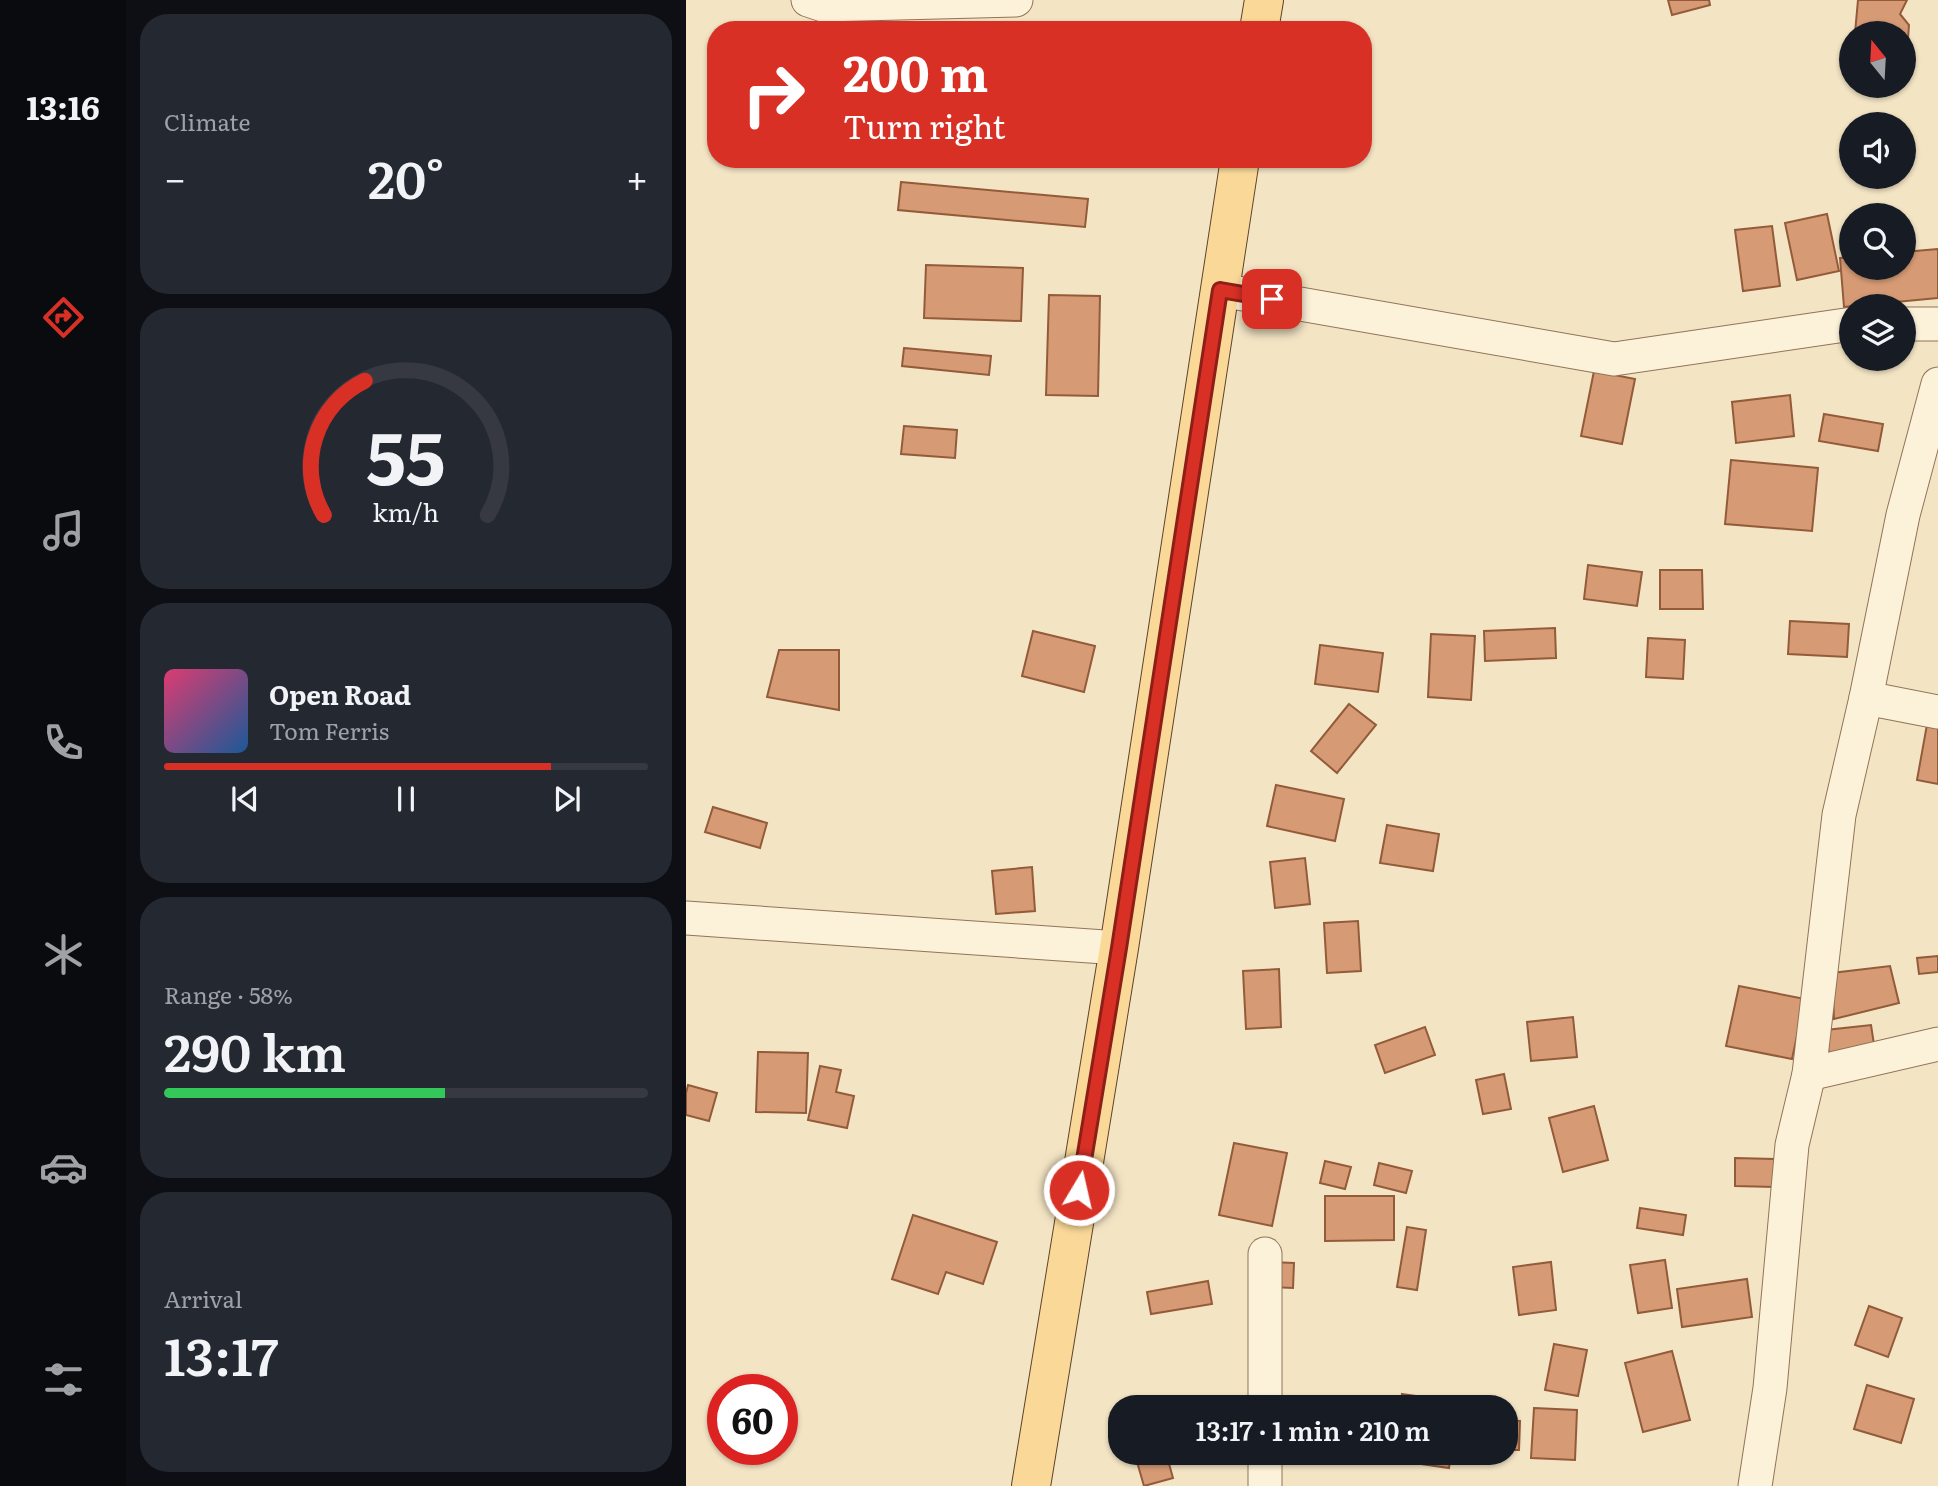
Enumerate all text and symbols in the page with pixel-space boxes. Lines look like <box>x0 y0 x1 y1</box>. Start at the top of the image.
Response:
north arrow <box>1839 21 1916 98</box>
map controls <box>1839 21 1916 371</box>
text: 200 m <box>843 34 988 107</box>
icon: right <box>728 49 819 140</box>
text: 13:16 <box>26 82 100 130</box>
text: Turn right <box>843 101 1005 149</box>
text: Climate <box>164 104 250 138</box>
button: sound <box>1839 112 1916 189</box>
text: 20° <box>368 138 444 215</box>
text: − <box>164 148 186 205</box>
text: + <box>626 148 648 205</box>
button: search <box>1839 203 1916 280</box>
pin <box>1242 269 1302 329</box>
icon: arrive <box>1253 280 1291 318</box>
icon: directions <box>39 293 88 342</box>
button: layers <box>1839 294 1916 371</box>
text: 55 <box>366 399 446 507</box>
text: km/h <box>373 492 439 529</box>
icon: music <box>39 506 88 555</box>
text: Open Road <box>269 674 411 713</box>
text: Tom Ferris <box>269 713 389 747</box>
icon: phone <box>39 718 88 767</box>
icon: previous <box>226 780 264 818</box>
icon: pause <box>387 780 425 818</box>
icon: next <box>548 780 586 818</box>
icon: climate <box>39 930 88 979</box>
text: Range · 58% <box>164 977 293 1011</box>
text: 290 km <box>164 1011 346 1088</box>
icon: car <box>39 1143 88 1192</box>
position arrow <box>1042 1153 1116 1227</box>
text: Arrival <box>164 1281 243 1315</box>
text: 13:17 <box>164 1315 279 1392</box>
icon: filters <box>39 1355 88 1404</box>
speed limit sign: 60 <box>707 1374 798 1465</box>
text: 13:17 · 1 min · 210 m <box>1196 1410 1430 1449</box>

